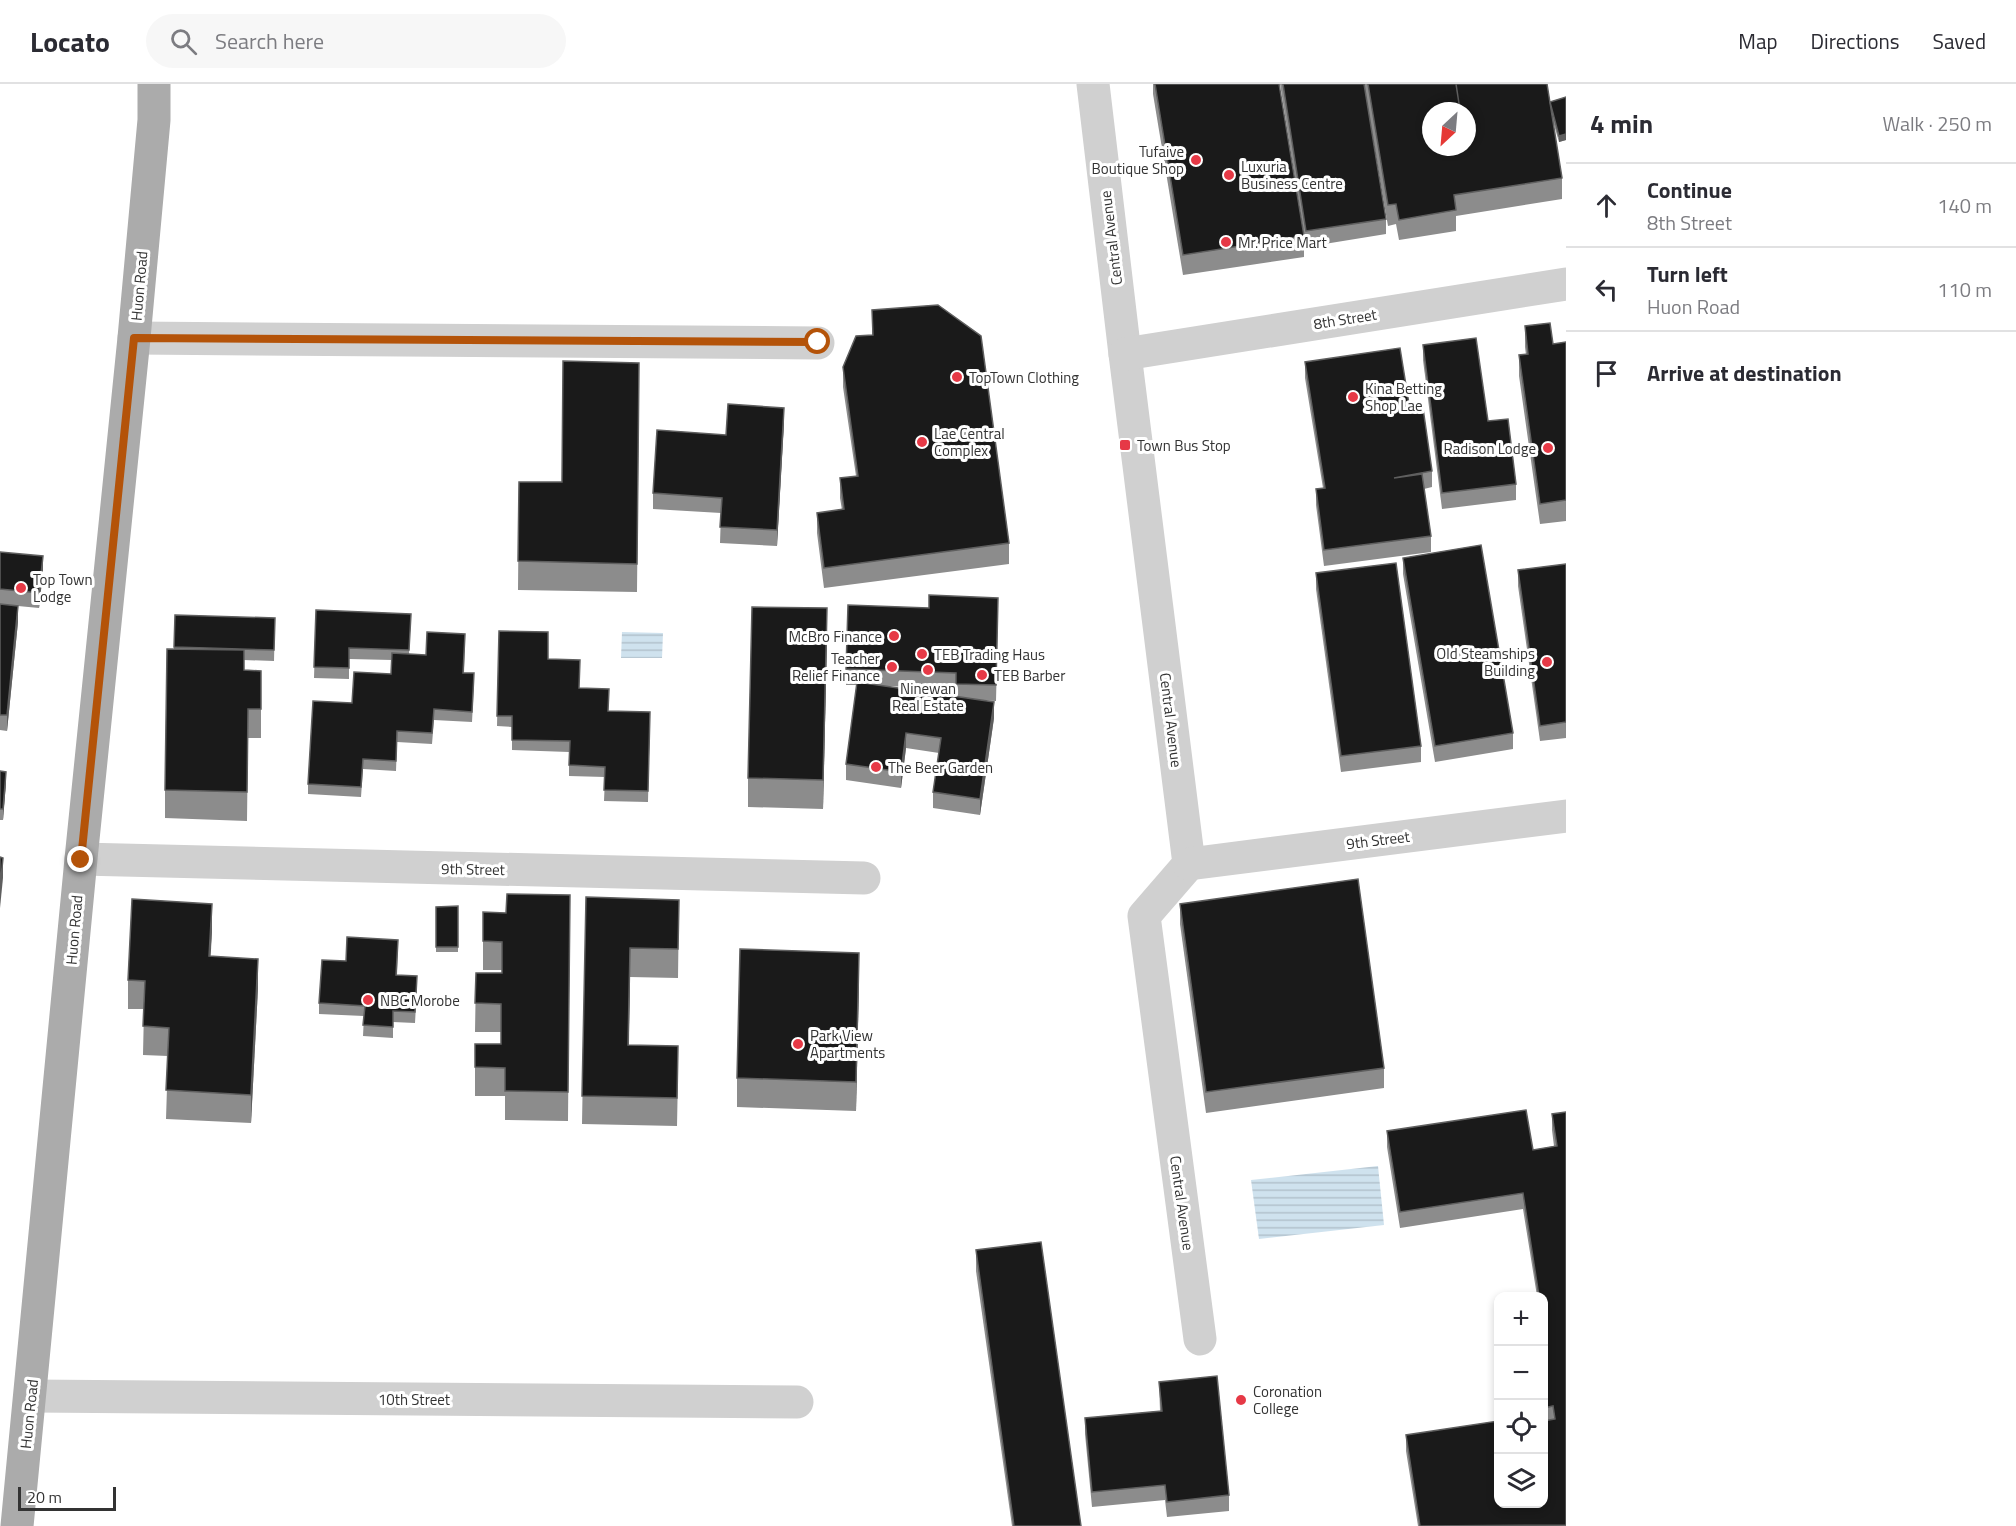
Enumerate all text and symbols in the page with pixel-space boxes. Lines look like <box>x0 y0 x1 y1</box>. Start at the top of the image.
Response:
search box <box>146 14 566 68</box>
text: Locato <box>30 20 110 63</box>
text: Search here <box>215 24 324 58</box>
icon: search <box>167 25 200 58</box>
text: Map <box>1738 25 1778 57</box>
text: Directions <box>1811 25 1900 57</box>
text: Saved <box>1933 25 1986 57</box>
north arrow <box>1422 102 1476 156</box>
text: 4 min <box>1590 104 1653 143</box>
text: Walk · 250 m <box>1883 108 1992 139</box>
place label: Tufaive Boutique Shop <box>1092 140 1184 180</box>
marker: Tufaive Boutique Shop <box>1189 153 1203 167</box>
place label: Luxuria Business Centre <box>1241 155 1343 195</box>
marker: Luxuria Business Centre <box>1222 168 1236 182</box>
text: Continue <box>1647 173 1732 207</box>
street label: Central Avenue <box>1094 189 1128 287</box>
icon: ahead <box>1590 189 1623 222</box>
text: 140 m <box>1937 190 1992 221</box>
text: 8th Street <box>1647 207 1732 238</box>
place label: Mr. Price Mart <box>1238 231 1328 254</box>
marker: Mr. Price Mart <box>1219 235 1233 249</box>
street label: Huon Road <box>125 250 153 322</box>
text: Turn left <box>1647 257 1728 291</box>
icon: left <box>1590 273 1623 306</box>
text: 110 m <box>1937 274 1992 305</box>
text: Huon Road <box>1647 291 1740 322</box>
street label: 8th Street <box>1312 303 1379 335</box>
route start <box>804 328 830 354</box>
text: Arrive at destination <box>1647 356 1842 390</box>
icon: arrive <box>1590 357 1623 390</box>
place label: TopTown Clothing <box>969 366 1079 389</box>
marker: TopTown Clothing <box>950 370 964 384</box>
place label: Kina Betting Shop Lae <box>1365 377 1442 417</box>
marker: Kina Betting Shop Lae <box>1346 390 1360 404</box>
place label: Lae Central Complex <box>934 422 1005 462</box>
place label: Town Bus Stop <box>1137 434 1231 457</box>
marker: Lae Central Complex <box>915 435 929 449</box>
place label: Radison Lodge <box>1444 437 1536 460</box>
marker: Town Bus Stop <box>1118 438 1132 452</box>
marker: Radison Lodge <box>1541 441 1555 455</box>
place label: Top Town Lodge <box>33 568 93 608</box>
marker: Top Town Lodge <box>14 581 28 595</box>
place label: McBro Finance <box>789 625 882 648</box>
marker: McBro Finance <box>887 629 901 643</box>
place label: Old Steamships Building <box>1436 642 1535 682</box>
place label: TEB Trading Haus <box>934 643 1045 666</box>
place label: Teacher Relief Finance <box>792 647 880 687</box>
marker: TEB Trading Haus <box>915 647 929 661</box>
marker: Old Steamships Building <box>1540 655 1554 669</box>
marker: Teacher Relief Finance <box>885 660 899 674</box>
marker: Ninewan Real Estate <box>921 663 935 677</box>
place label: TEB Barber <box>994 664 1065 687</box>
marker: TEB Barber <box>975 668 989 682</box>
street label: Central Avenue <box>1154 671 1188 769</box>
place label: Ninewan Real Estate <box>892 677 964 717</box>
place label: The Beer Garden <box>888 756 993 779</box>
marker: The Beer Garden <box>869 760 883 774</box>
street label: 9th Street <box>1345 825 1412 855</box>
route end <box>67 846 93 872</box>
street label: 9th Street <box>441 857 506 881</box>
street label: Huon Road <box>60 894 88 966</box>
place label: NBC Morobe <box>380 989 460 1012</box>
marker: NBC Morobe <box>361 993 375 1007</box>
place label: Park View Apartments <box>810 1024 885 1064</box>
marker: Park View Apartments <box>791 1037 805 1051</box>
street label: Central Avenue <box>1164 1154 1200 1252</box>
map controls <box>1494 1292 1548 1508</box>
button: + <box>1494 1292 1548 1346</box>
button: − <box>1494 1346 1548 1400</box>
street label: Huon Road <box>14 1378 44 1450</box>
place label: Coronation College <box>1253 1380 1322 1420</box>
street label: 10th Street <box>378 1388 451 1411</box>
marker: Coronation College <box>1234 1393 1248 1407</box>
button: locate <box>1494 1400 1548 1454</box>
button: layers <box>1494 1454 1548 1508</box>
scale bar <box>18 1484 116 1512</box>
text: 20 m <box>27 1485 62 1509</box>

